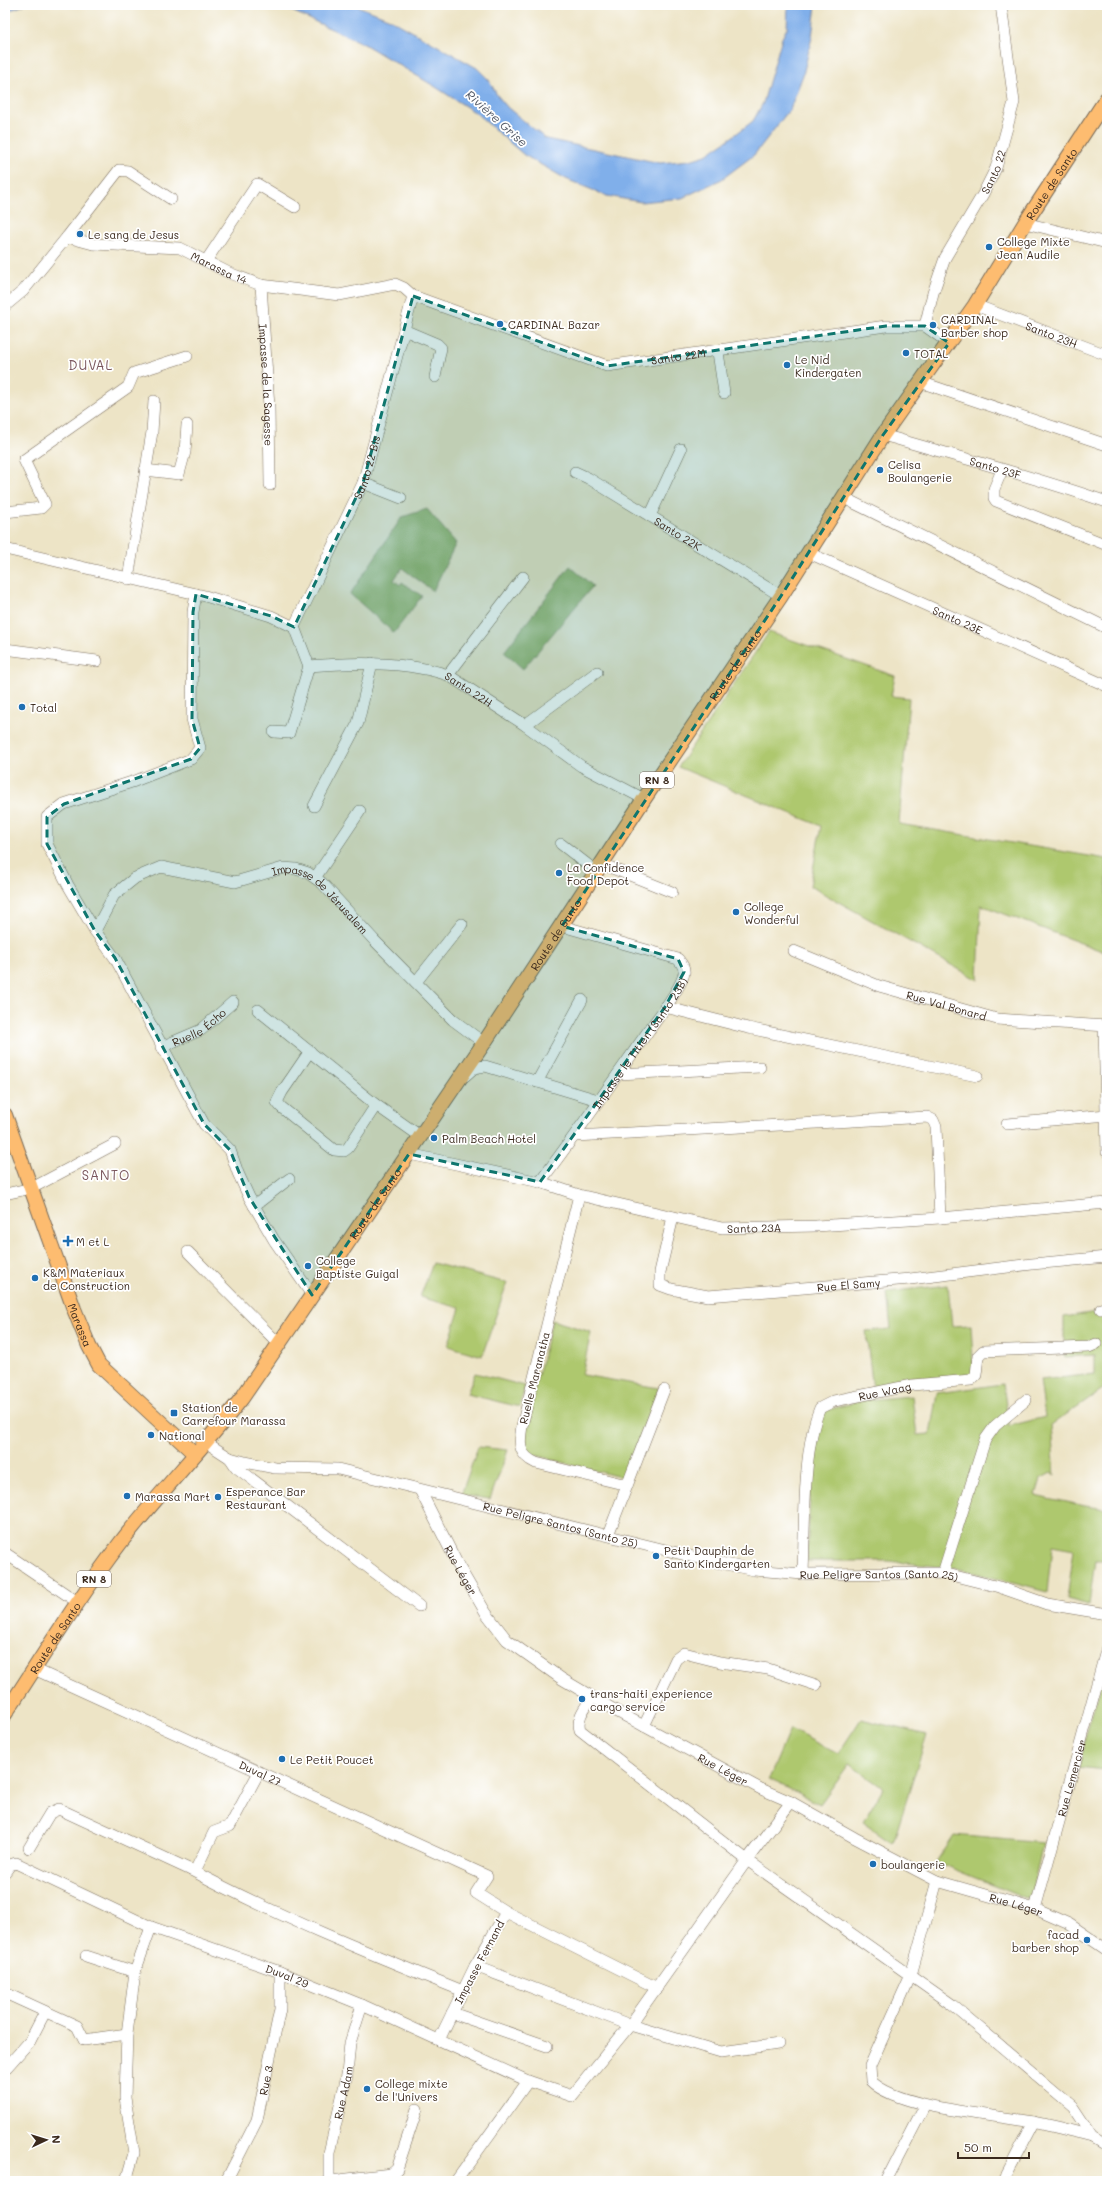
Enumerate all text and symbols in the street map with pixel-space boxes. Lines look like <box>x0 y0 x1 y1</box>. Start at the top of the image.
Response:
water label: Rivière Grise <box>463 86 531 150</box>
street label: Route de Santo <box>1022 144 1080 222</box>
street label: Santo 22 <box>977 148 1008 196</box>
place label: Le sang de Jesus <box>88 227 179 242</box>
marker: Le sang de Jesus <box>75 229 85 239</box>
place label: College Mixte Jean Audile <box>997 234 1070 262</box>
marker: College Mixte Jean Audile <box>984 242 994 252</box>
street label: Marassa 14 <box>189 248 250 287</box>
place label: CARDINAL Barber shop <box>941 312 1008 340</box>
place label: CARDINAL Bazar <box>508 317 600 332</box>
street label: Santo 23H <box>1024 317 1080 351</box>
marker: CARDINAL Bazar <box>495 319 505 329</box>
marker: CARDINAL Barber shop <box>928 320 938 330</box>
street label: Impasse de la Sagesse <box>256 323 277 446</box>
street label: Santo 22M <box>650 344 706 367</box>
place label: TOTAL <box>914 346 949 361</box>
marker: TOTAL <box>901 348 911 358</box>
place label: Le Nid Kindergaten <box>795 352 861 380</box>
district label: DUVAL <box>69 356 113 373</box>
marker: Le Nid Kindergaten <box>782 360 792 370</box>
street label: Santo 22 Bis <box>349 434 383 501</box>
street label: Santo 23F <box>968 453 1023 482</box>
place label: Celisa Boulangerie <box>888 457 952 485</box>
marker: Celisa Boulangerie <box>875 465 885 475</box>
street label: Santo 22K <box>652 513 705 554</box>
street label: Santo 23E <box>931 602 985 637</box>
street label: Route de Santo <box>705 626 764 703</box>
street label: Santo 22H <box>442 668 496 710</box>
place label: Total <box>30 700 57 715</box>
marker: Total <box>17 702 27 712</box>
road number: RN 8 <box>640 772 674 788</box>
street label: Impasse de Jérusalem <box>270 860 372 937</box>
place label: La Confidence Food Depot <box>567 860 645 888</box>
marker: La Confidence Food Depot <box>554 868 564 878</box>
street label: Route de Santo <box>526 895 584 973</box>
place label: College Wonderful <box>744 899 799 927</box>
marker: College Wonderful <box>731 907 741 917</box>
street label: Impasse le Titien (Santo 23B) <box>589 975 690 1112</box>
street label: Rue Val Bonard <box>905 987 988 1023</box>
street label: Ruelle Écho <box>169 1004 229 1049</box>
place label: Palm Beach Hotel <box>442 1131 536 1146</box>
marker: Palm Beach Hotel <box>429 1133 439 1143</box>
street label: Route de Santo <box>345 1165 404 1242</box>
district label: SANTO <box>82 1166 130 1183</box>
street label: Santo 23A <box>727 1219 781 1235</box>
place label: M et L <box>76 1234 109 1249</box>
marker: M et L <box>63 1236 73 1246</box>
place label: College Baptiste Guigal <box>316 1253 399 1281</box>
marker: College Baptiste Guigal <box>303 1261 313 1271</box>
place label: K&M Materiaux de Construction <box>43 1265 130 1293</box>
marker: K&M Materiaux de Construction <box>30 1273 40 1283</box>
street label: Rue El Samy <box>816 1274 881 1294</box>
street label: Marassa <box>65 1301 96 1349</box>
street label: Ruelle Maranatha <box>515 1330 553 1426</box>
street label: Rue Waag <box>857 1378 912 1403</box>
place label: Station de Carrefour Marassa <box>182 1400 286 1428</box>
marker: Station de Carrefour Marassa <box>169 1408 179 1418</box>
place label: National <box>159 1428 204 1443</box>
marker: National <box>146 1430 156 1440</box>
place label: Esperance Bar Restaurant <box>226 1484 306 1512</box>
place label: Marassa Mart <box>135 1489 210 1504</box>
marker: Marassa Mart <box>122 1491 132 1501</box>
marker: Esperance Bar Restaurant <box>213 1492 223 1502</box>
street label: Rue Peligre Santos (Santo 25) <box>482 1498 640 1550</box>
street label: Rue Léger <box>442 1542 481 1598</box>
place label: Petit Dauphin de Santo Kindergarten <box>664 1543 770 1571</box>
marker: Petit Dauphin de Santo Kindergarten <box>651 1551 661 1561</box>
street label: Rue Peligre Santos (Santo 25) <box>800 1566 960 1584</box>
road number: RN 8 <box>77 1571 111 1587</box>
street label: Route de Santo <box>26 1599 84 1676</box>
place label: trans-haiti experience cargo service <box>590 1686 713 1714</box>
marker: trans-haiti experience cargo service <box>577 1694 587 1704</box>
street label: Rue Lemercier <box>1053 1738 1089 1818</box>
street label: Rue Léger <box>696 1749 751 1788</box>
place label: Le Petit Poucet <box>290 1752 374 1767</box>
marker: Le Petit Poucet <box>277 1754 287 1764</box>
street label: Duval 27 <box>237 1756 284 1789</box>
place label: boulangerie <box>881 1857 945 1872</box>
marker: boulangerie <box>868 1859 878 1869</box>
street label: Rue Léger <box>988 1889 1046 1919</box>
street label: Impasse Fernand <box>451 1918 507 2006</box>
place label: facad barber shop <box>1012 1927 1079 1955</box>
marker: facad barber shop <box>1082 1935 1092 1945</box>
street label: Duval 29 <box>264 1960 312 1991</box>
street label: Rue 3 <box>255 2064 276 2096</box>
street label: Rue Adam <box>330 2066 355 2120</box>
place label: College mixte de l'Univers <box>375 2076 448 2104</box>
marker: College mixte de l'Univers <box>362 2084 372 2094</box>
north arrow <box>26 2120 66 2160</box>
scale bar <box>958 2134 1029 2160</box>
text: N <box>49 2135 64 2144</box>
text: 50 m <box>964 2139 992 2155</box>

